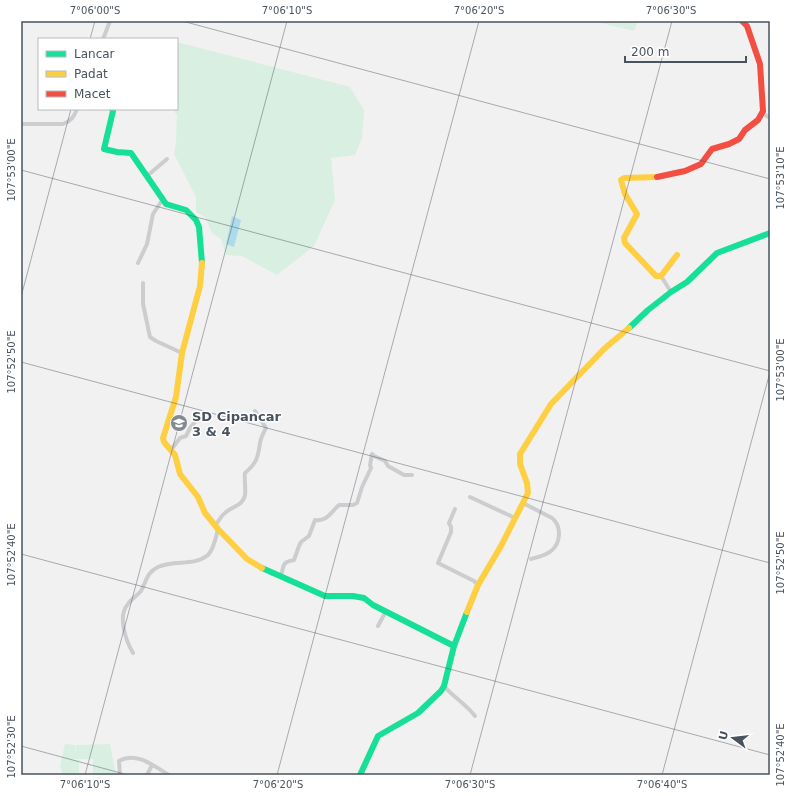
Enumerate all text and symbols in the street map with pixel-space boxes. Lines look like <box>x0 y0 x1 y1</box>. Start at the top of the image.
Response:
text: 7°06'00"S <box>70 5 120 16</box>
text: 7°06'10"S <box>262 5 312 16</box>
text: 7°06'20"S <box>454 5 504 16</box>
text: 7°06'30"S <box>646 5 696 16</box>
legend <box>38 38 178 110</box>
scale bar <box>625 38 746 64</box>
text: 200 m <box>631 45 669 59</box>
text: Lancar <box>74 47 115 61</box>
text: Padat <box>74 67 108 81</box>
text: Macet <box>74 87 111 101</box>
text: 107°53'00"E <box>6 138 17 202</box>
text: 107°53'10"E <box>775 146 786 210</box>
text: 107°52'50"E <box>6 330 17 394</box>
text: 107°53'00"E <box>775 338 786 402</box>
place label: SD Cipancar 3 & 4 <box>192 409 281 439</box>
school or university icon: SD Cipancar 3 & 4 <box>169 413 189 433</box>
text: 107°52'40"E <box>6 523 17 587</box>
text: 107°52'50"E <box>775 531 786 595</box>
text: 107°52'30"E <box>6 715 17 779</box>
north arrow <box>713 718 753 758</box>
text: 107°52'40"E <box>775 723 786 787</box>
text: U <box>716 730 731 742</box>
text: 7°06'10"S <box>60 779 110 790</box>
text: 7°06'20"S <box>253 779 303 790</box>
text: 7°06'30"S <box>445 779 495 790</box>
text: 7°06'40"S <box>637 779 687 790</box>

